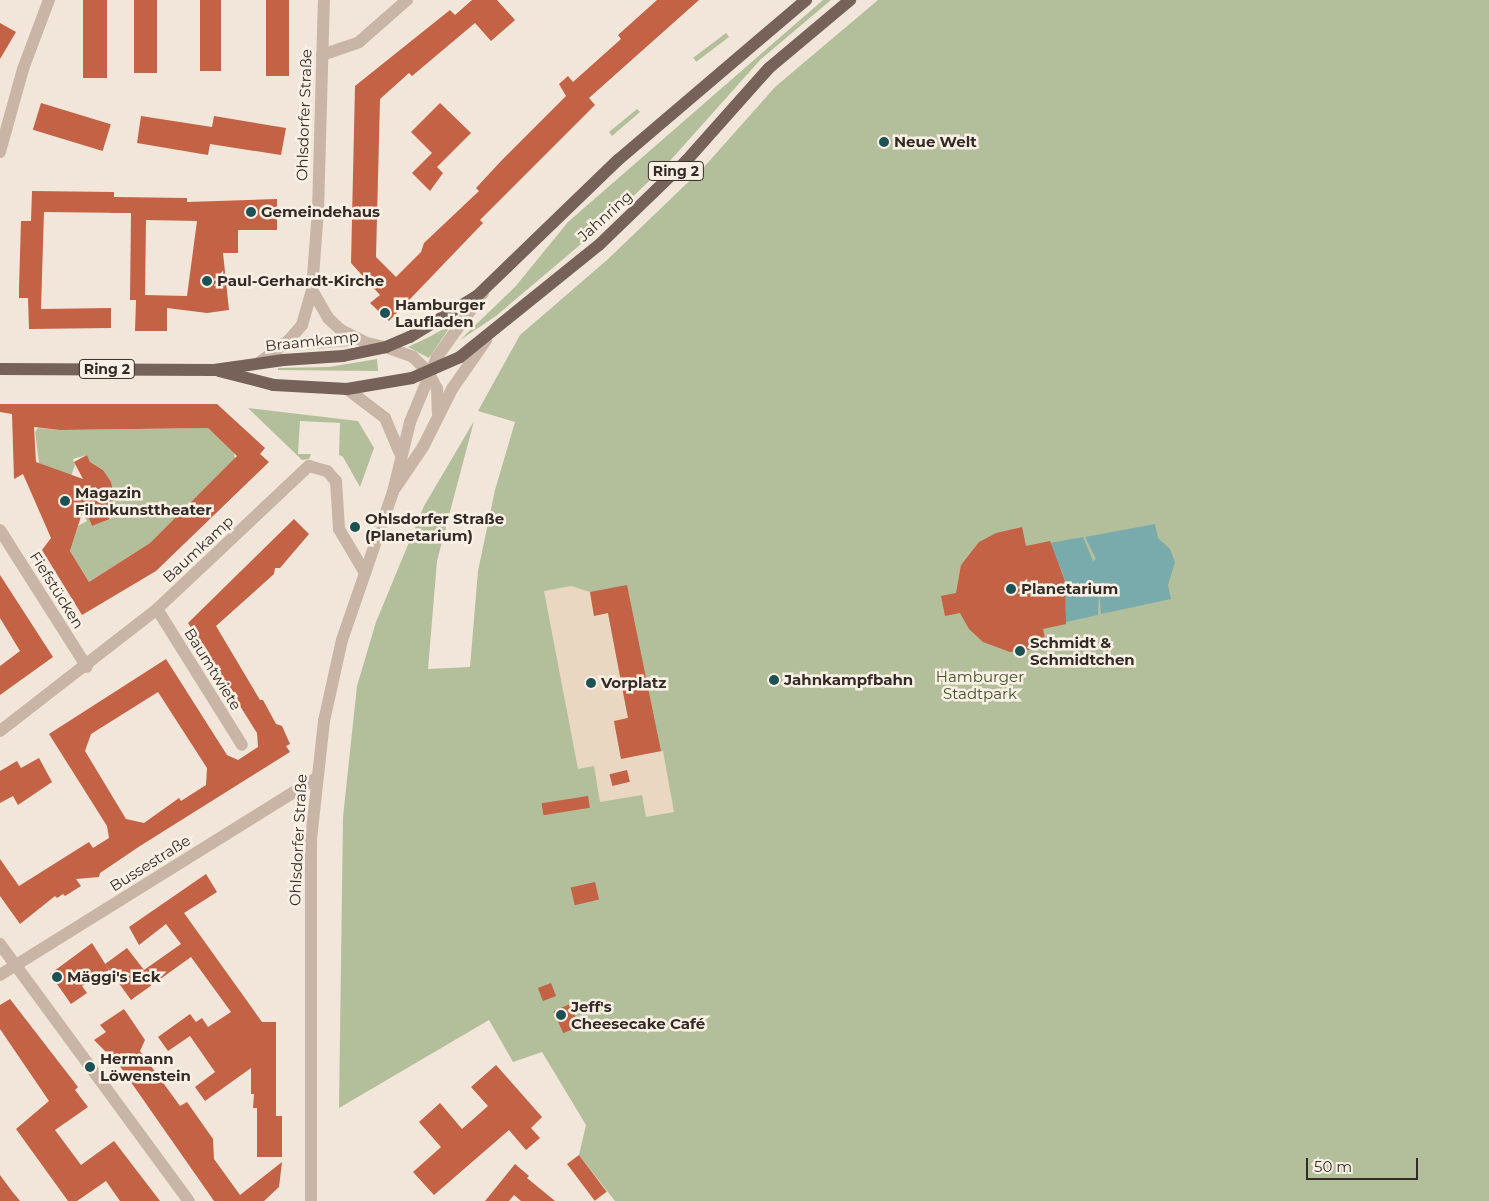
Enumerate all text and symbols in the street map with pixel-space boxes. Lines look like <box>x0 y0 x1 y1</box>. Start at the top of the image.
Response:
street label: Ohlsdorfer Straße <box>293 49 315 181</box>
place label: Neue Welt <box>894 133 977 151</box>
marker: Neue Welt <box>878 136 890 148</box>
road number: Ring 2 <box>647 160 705 182</box>
street label: Jahnring <box>574 187 636 245</box>
place label: Gemeindehaus <box>261 203 380 221</box>
marker: Gemeindehaus <box>245 206 257 218</box>
place label: Paul-Gerhardt-Kirche <box>217 272 384 290</box>
marker: Paul-Gerhardt-Kirche <box>201 275 213 287</box>
place label: Hamburger Laufladen <box>395 295 486 330</box>
marker: Hamburger Laufladen <box>379 307 391 319</box>
street label: Braamkamp <box>264 327 360 355</box>
road number: Ring 2 <box>78 358 136 380</box>
place label: Magazin Filmkunsttheater <box>75 483 212 518</box>
marker: Magazin Filmkunsttheater <box>59 495 71 507</box>
place label: Ohlsdorfer Straße (Planetarium) <box>365 509 504 544</box>
street label: Baumkamp <box>159 512 237 586</box>
marker: Ohlsdorfer Straße (Planetarium) <box>349 521 361 533</box>
street label: Fiefstücken <box>26 548 88 632</box>
place label: Planetarium <box>1021 580 1118 598</box>
marker: Planetarium <box>1005 583 1017 595</box>
street label: Baumtwiete <box>181 625 245 713</box>
place label: Schmidt & Schmidtchen <box>1030 633 1135 668</box>
marker: Schmidt & Schmidtchen <box>1014 645 1026 657</box>
park label: Hamburger Stadtpark <box>936 667 1024 702</box>
place label: Jahnkampfbahn <box>784 671 913 689</box>
place label: Vorplatz <box>601 674 666 692</box>
marker: Jahnkampfbahn <box>768 674 780 686</box>
marker: Vorplatz <box>585 677 597 689</box>
street label: Ohlsdorfer Straße <box>286 773 310 907</box>
street label: Bussestraße <box>106 831 194 895</box>
place label: Mäggi's Eck <box>67 968 160 986</box>
marker: Mäggi's Eck <box>51 971 63 983</box>
place label: Jeff's Cheesecake Café <box>571 997 705 1032</box>
marker: Jeff's Cheesecake Café <box>555 1009 567 1021</box>
place label: Hermann Löwenstein <box>100 1049 191 1084</box>
marker: Hermann Löwenstein <box>84 1061 96 1073</box>
scale bar <box>1309 1148 1422 1180</box>
text: 50 m <box>1314 1157 1352 1176</box>

